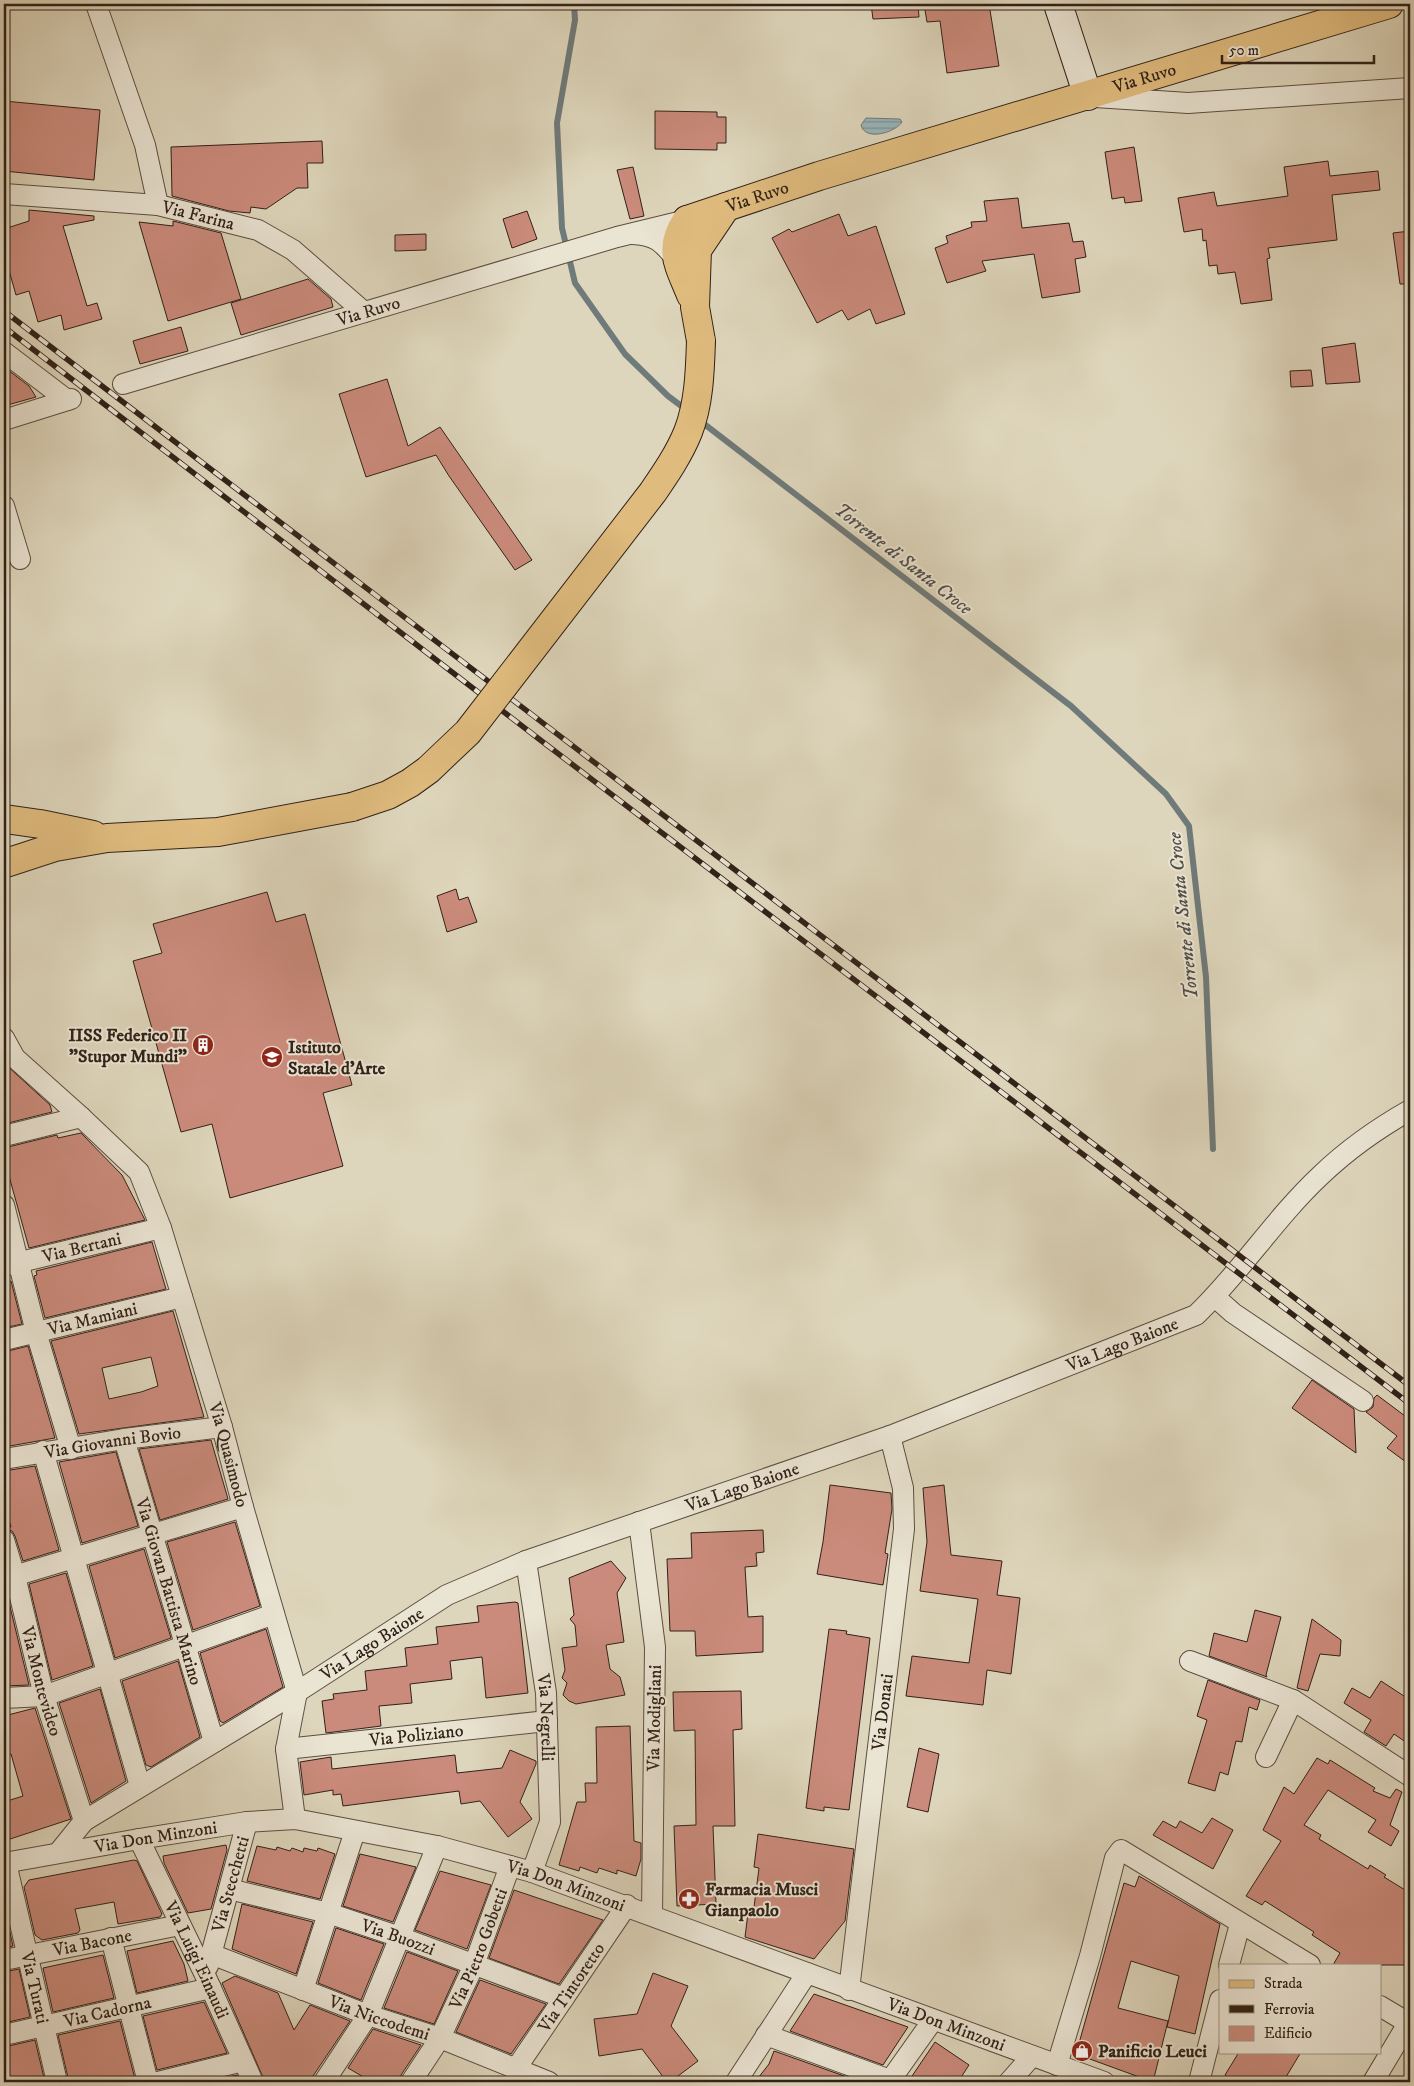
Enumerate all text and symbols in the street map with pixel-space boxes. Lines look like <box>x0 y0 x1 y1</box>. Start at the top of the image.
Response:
scale bar <box>1222 32 1374 64</box>
text: 50 m <box>1229 41 1259 60</box>
street label: Via Ruvo <box>1110 59 1179 99</box>
street label: Via Ruvo <box>722 177 792 219</box>
street label: Via Farina <box>159 196 237 236</box>
street label: Via Ruvo <box>334 292 403 332</box>
water label: Torrente di Santa Croce <box>830 498 977 620</box>
water label: Torrente di Santa Croce <box>1163 831 1204 1000</box>
place label: IISS Federico II "Stupor Mundi" <box>68 1025 188 1068</box>
building icon: IISS Federico II "Stupor Mundi" <box>191 1033 215 1057</box>
place label: Istituto Statale d'Arte <box>288 1037 386 1080</box>
school or university icon: Istituto Statale d'Arte <box>260 1045 284 1069</box>
street label: Via Bertani <box>39 1228 124 1269</box>
street label: Via Mamiani <box>45 1298 140 1341</box>
street label: Via Lago Baione <box>1062 1313 1182 1378</box>
street label: Via Quasimodo <box>203 1399 253 1510</box>
street label: Via Giovanni Bovio <box>42 1422 183 1464</box>
street label: Via Lago Baione <box>682 1458 802 1518</box>
street label: Via Giovan Battista Marino <box>130 1494 207 1688</box>
street label: Via Lago Baione <box>316 1603 428 1686</box>
street label: Via Montevideo <box>15 1623 66 1739</box>
street label: Via Modigliani <box>643 1665 667 1772</box>
street label: Via Negrelli <box>531 1671 558 1762</box>
street label: Via Donati <box>868 1673 899 1753</box>
street label: Via Poliziano <box>367 1720 465 1752</box>
street label: Via Don Minzoni <box>92 1817 219 1859</box>
street label: Via Stecchetti <box>207 1834 255 1936</box>
street label: Via Don Minzoni <box>503 1855 628 1917</box>
place label: Farmacia Musci Gianpaolo <box>705 1879 819 1922</box>
street label: Via Pietro Gobetti <box>444 1885 513 2014</box>
pharmacy icon: Farmacia Musci Gianpaolo <box>677 1887 701 1911</box>
street label: Via Luigi Einaudi <box>158 1897 233 2023</box>
street label: Via Buozzi <box>357 1915 438 1961</box>
street label: Via Bacone <box>50 1925 134 1962</box>
street label: Via Tintoretto <box>533 1938 610 2038</box>
street label: Via Turati <box>15 1949 53 2026</box>
legend <box>1219 1964 1382 2054</box>
text: Strada <box>1264 1974 1303 1993</box>
street label: Via Niccodemi <box>324 1990 432 2046</box>
street label: Via Cadorna <box>61 1992 154 2033</box>
street label: Via Don Minzoni <box>883 1993 1008 2057</box>
text: Ferrovia <box>1264 2000 1315 2019</box>
text: Edificio <box>1264 2024 1312 2043</box>
shop icon: Panificio Leuci <box>1070 2039 1094 2063</box>
place label: Panificio Leuci <box>1098 2041 1207 2063</box>

